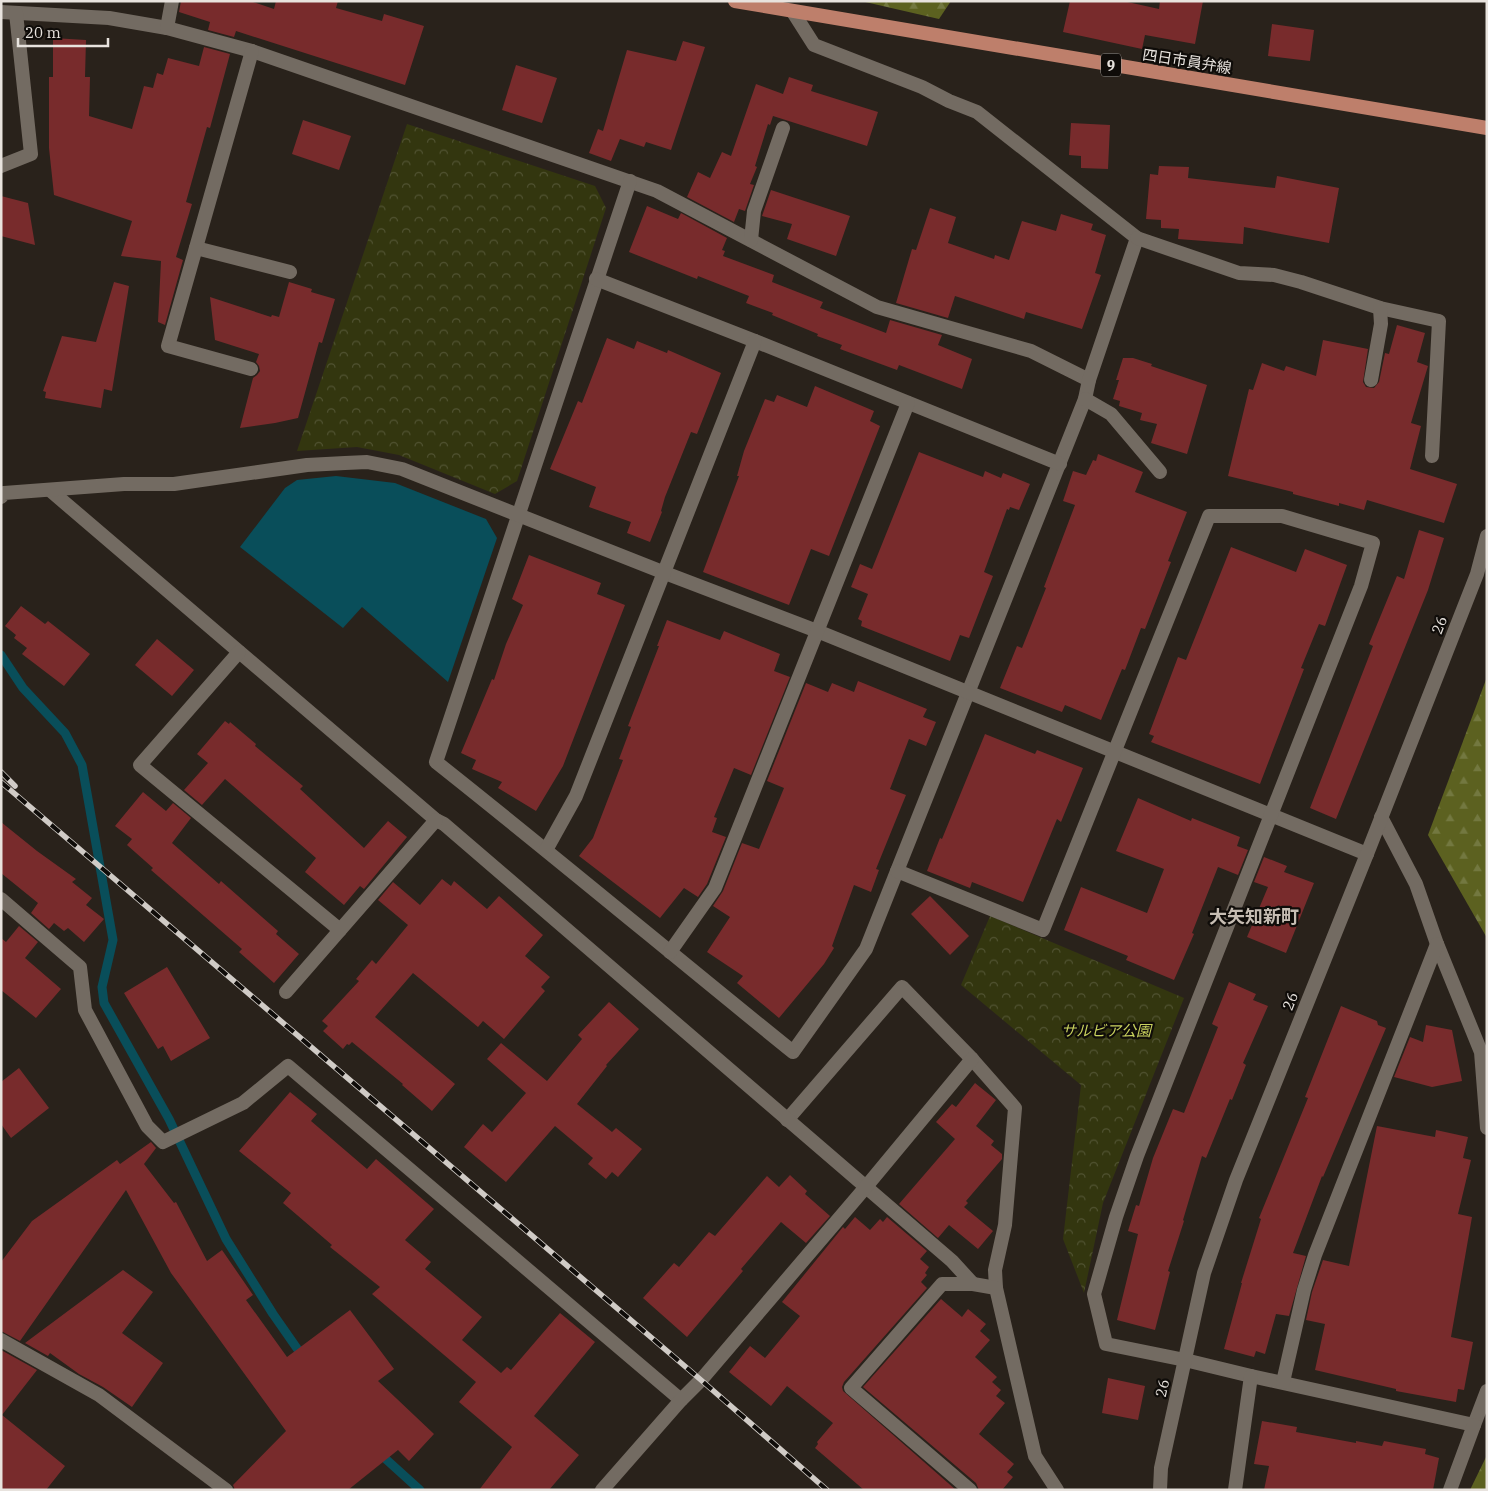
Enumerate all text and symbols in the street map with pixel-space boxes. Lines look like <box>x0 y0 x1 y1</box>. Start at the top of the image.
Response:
scale bar <box>18 15 108 47</box>
text: 20 m <box>25 23 61 42</box>
street label: 四日市員弁線 <box>1141 45 1233 77</box>
road number: 9 <box>1101 54 1121 76</box>
street label: 26 <box>1427 613 1451 637</box>
district label: 大矢知新町 <box>1209 905 1299 928</box>
street label: 26 <box>1278 989 1302 1013</box>
park label: サルビア公園 <box>1061 1021 1153 1040</box>
street label: 26 <box>1151 1377 1173 1399</box>

